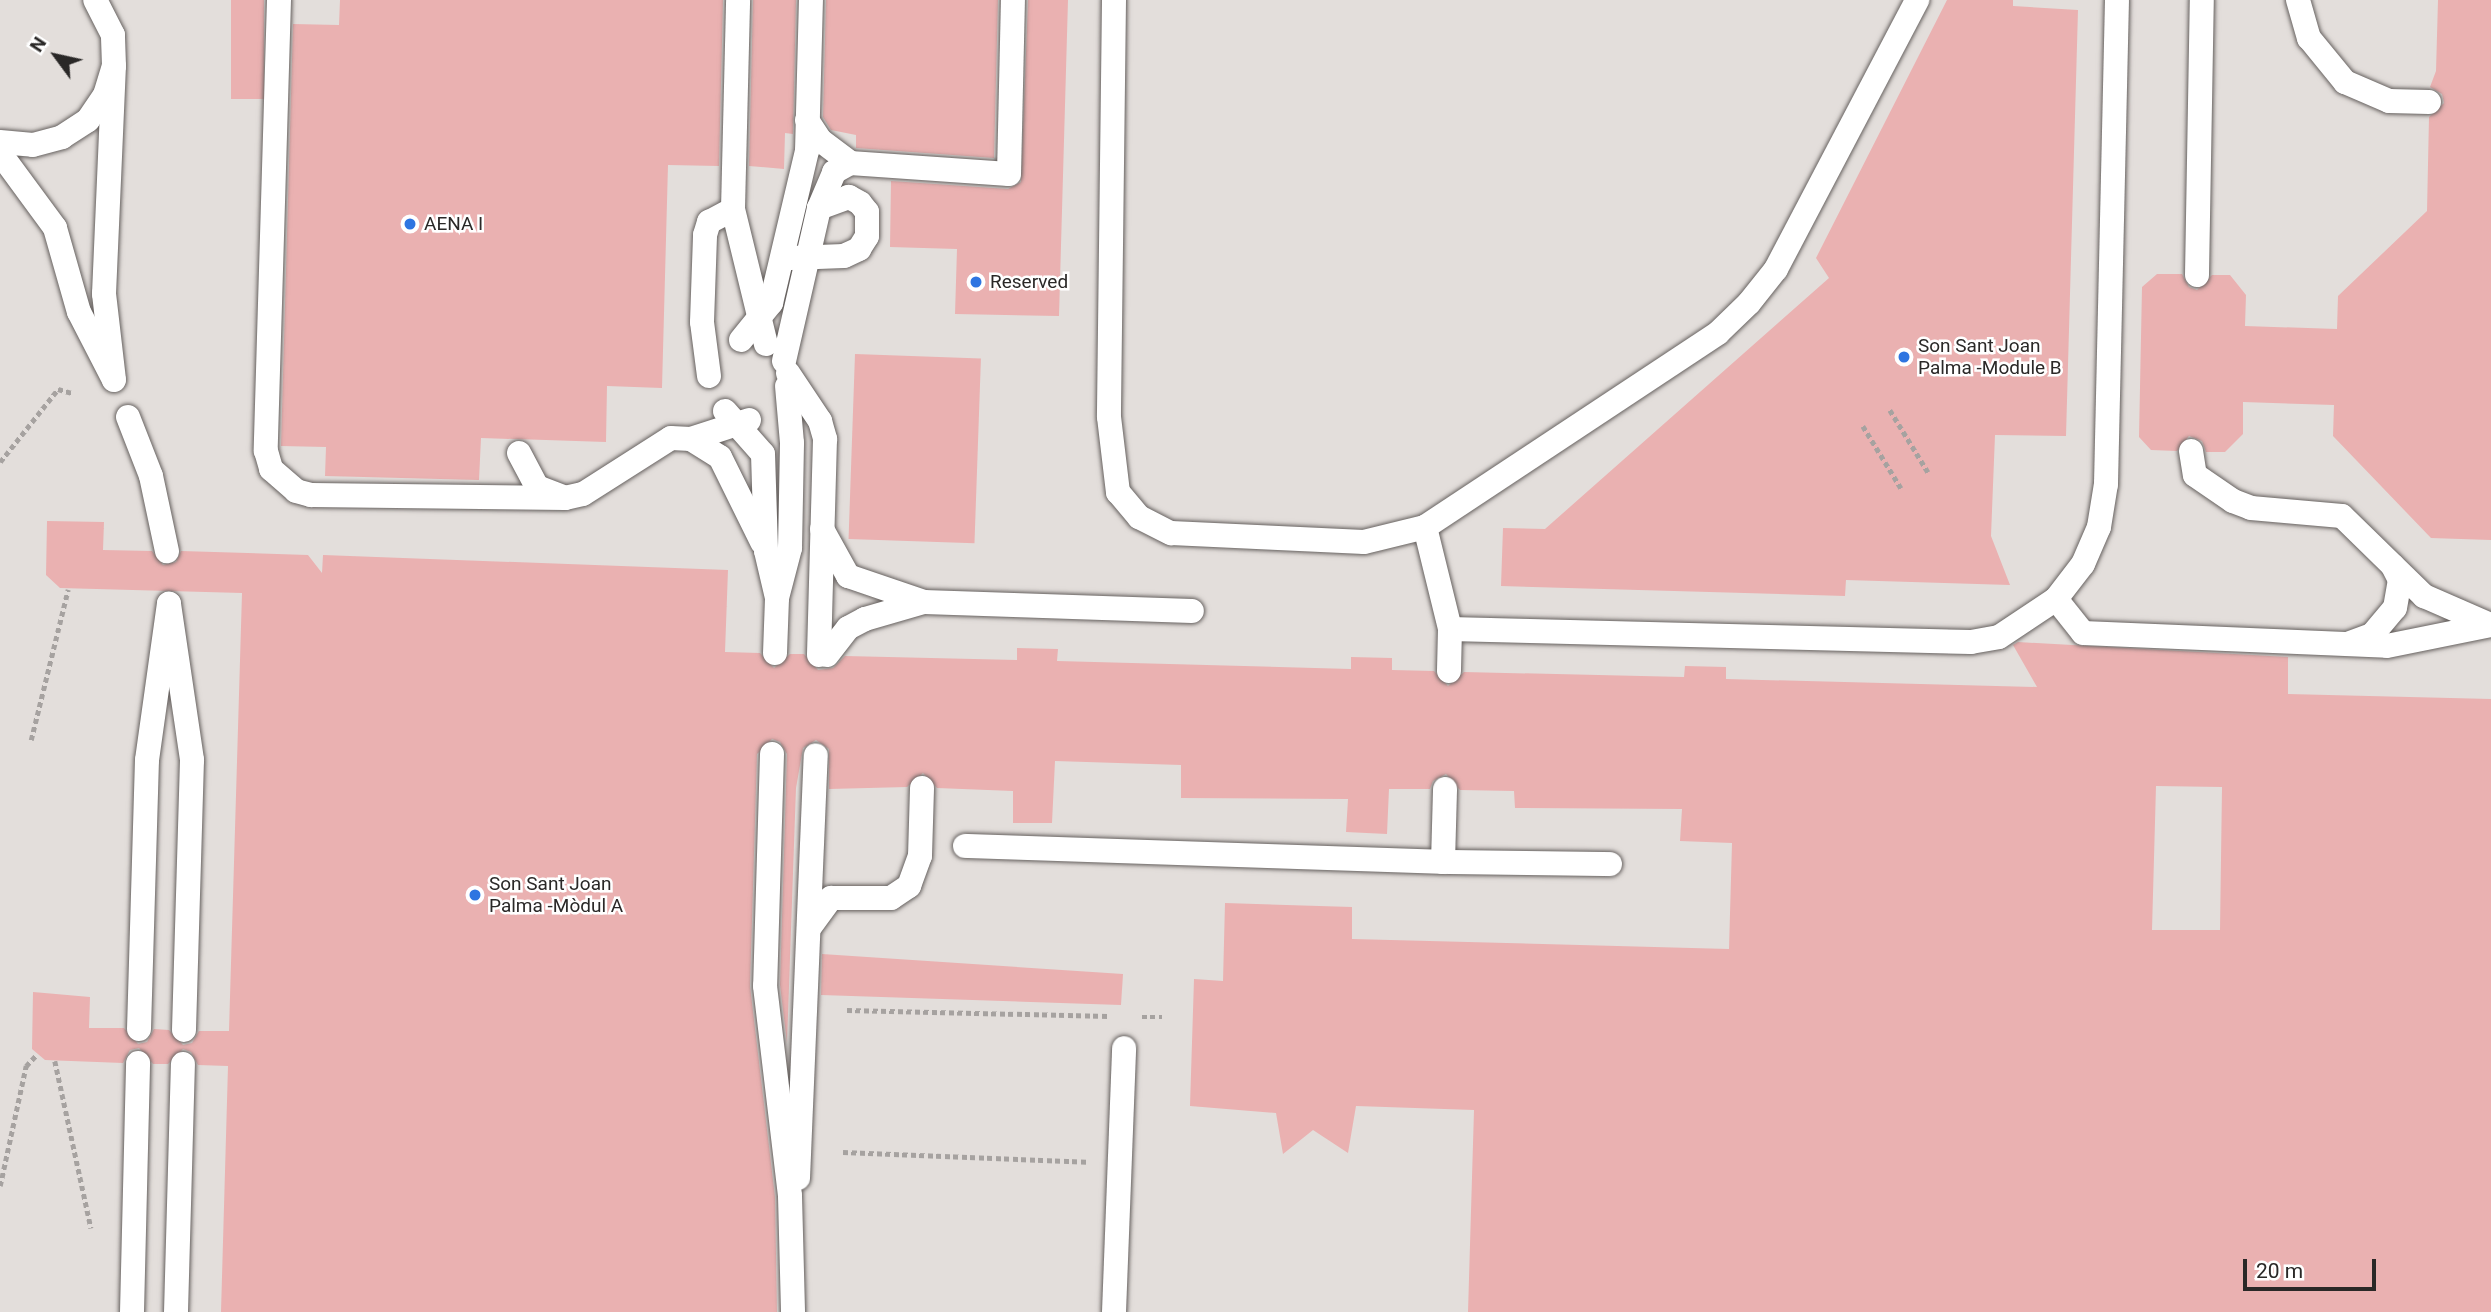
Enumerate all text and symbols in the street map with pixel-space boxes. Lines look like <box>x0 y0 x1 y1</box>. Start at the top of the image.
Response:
north arrow <box>21 21 91 91</box>
text: N <box>25 32 51 56</box>
place label: AENA I <box>424 213 483 235</box>
marker: AENA I <box>402 216 418 232</box>
place label: Reserved <box>990 271 1068 293</box>
marker: Reserved <box>968 274 984 290</box>
place label: Son Sant Joan Palma -Module B <box>1918 335 2062 379</box>
marker: Son Sant Joan Palma -Module B <box>1896 349 1912 365</box>
place label: Son Sant Joan Palma -Mòdul A <box>489 873 623 917</box>
marker: Son Sant Joan Palma -Mòdul A <box>467 887 483 903</box>
scale bar <box>2246 1246 2379 1290</box>
text: 20 m <box>2256 1259 2303 1283</box>

